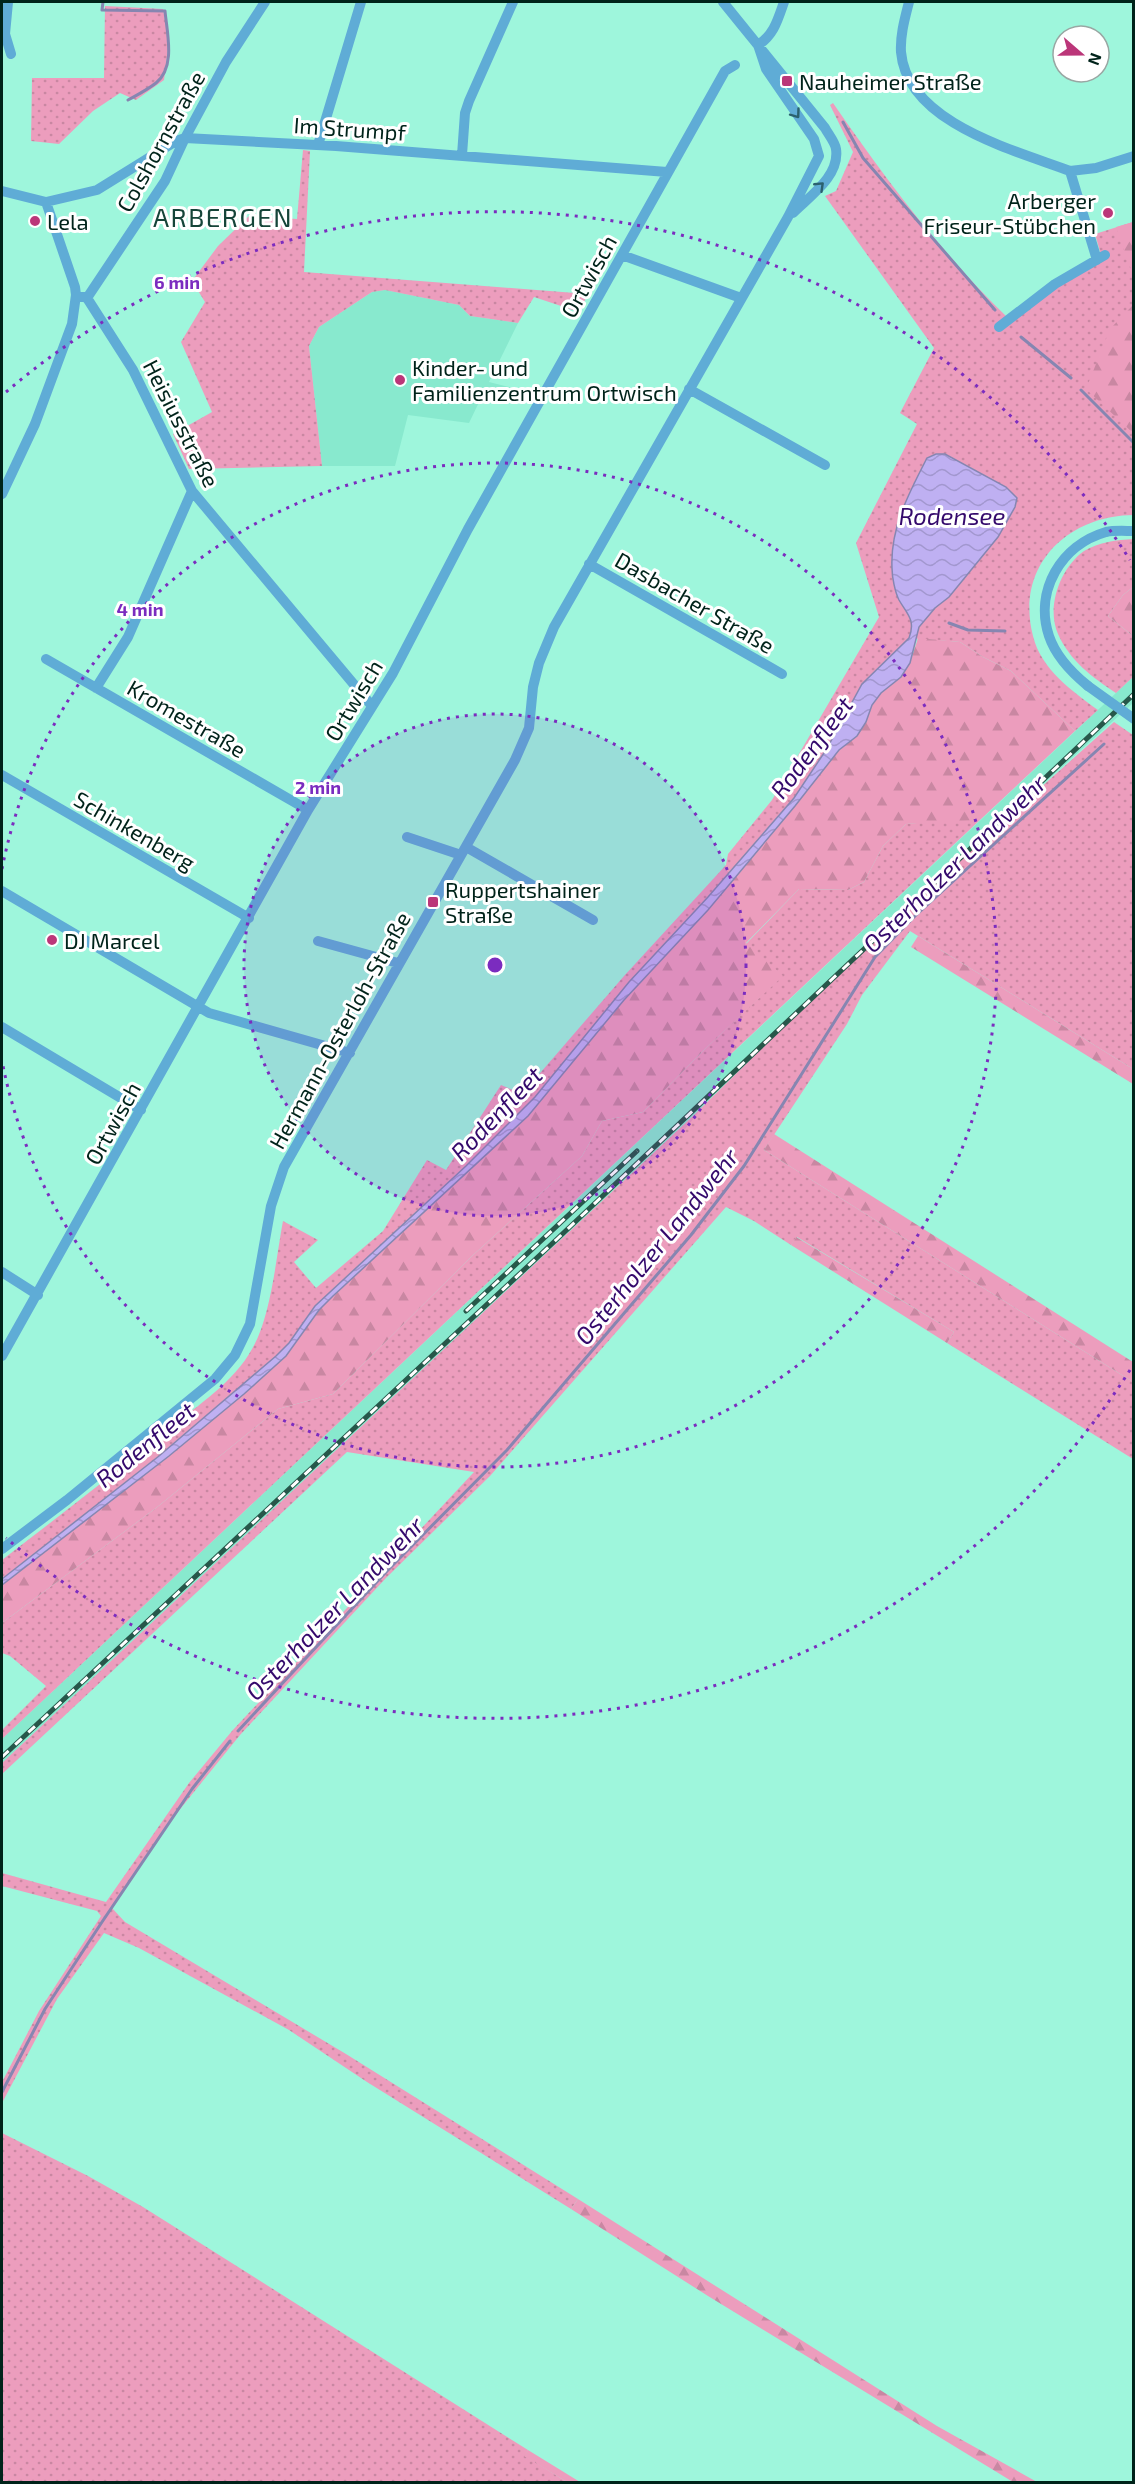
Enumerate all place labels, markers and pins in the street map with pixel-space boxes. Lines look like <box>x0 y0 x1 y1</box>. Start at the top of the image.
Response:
place label: Nauheimer Straße <box>799 68 982 94</box>
marker: Nauheimer Straße <box>780 74 794 88</box>
place label: Arberger Friseur-Stübchen <box>923 187 1096 238</box>
marker: Arberger Friseur-Stübchen <box>1101 206 1115 220</box>
place label: Lela <box>47 208 89 234</box>
marker: Lela <box>28 214 42 228</box>
place label: Kinder- und Familienzentrum Ortwisch <box>412 354 677 405</box>
marker: Kinder- und Familienzentrum Ortwisch <box>393 373 407 387</box>
place label: Ruppertshainer Straße <box>445 876 601 927</box>
marker: Ruppertshainer Straße <box>426 895 440 909</box>
place label: DJ Marcel <box>64 927 160 953</box>
marker: DJ Marcel <box>45 933 59 947</box>
centre of rings <box>485 955 505 975</box>

